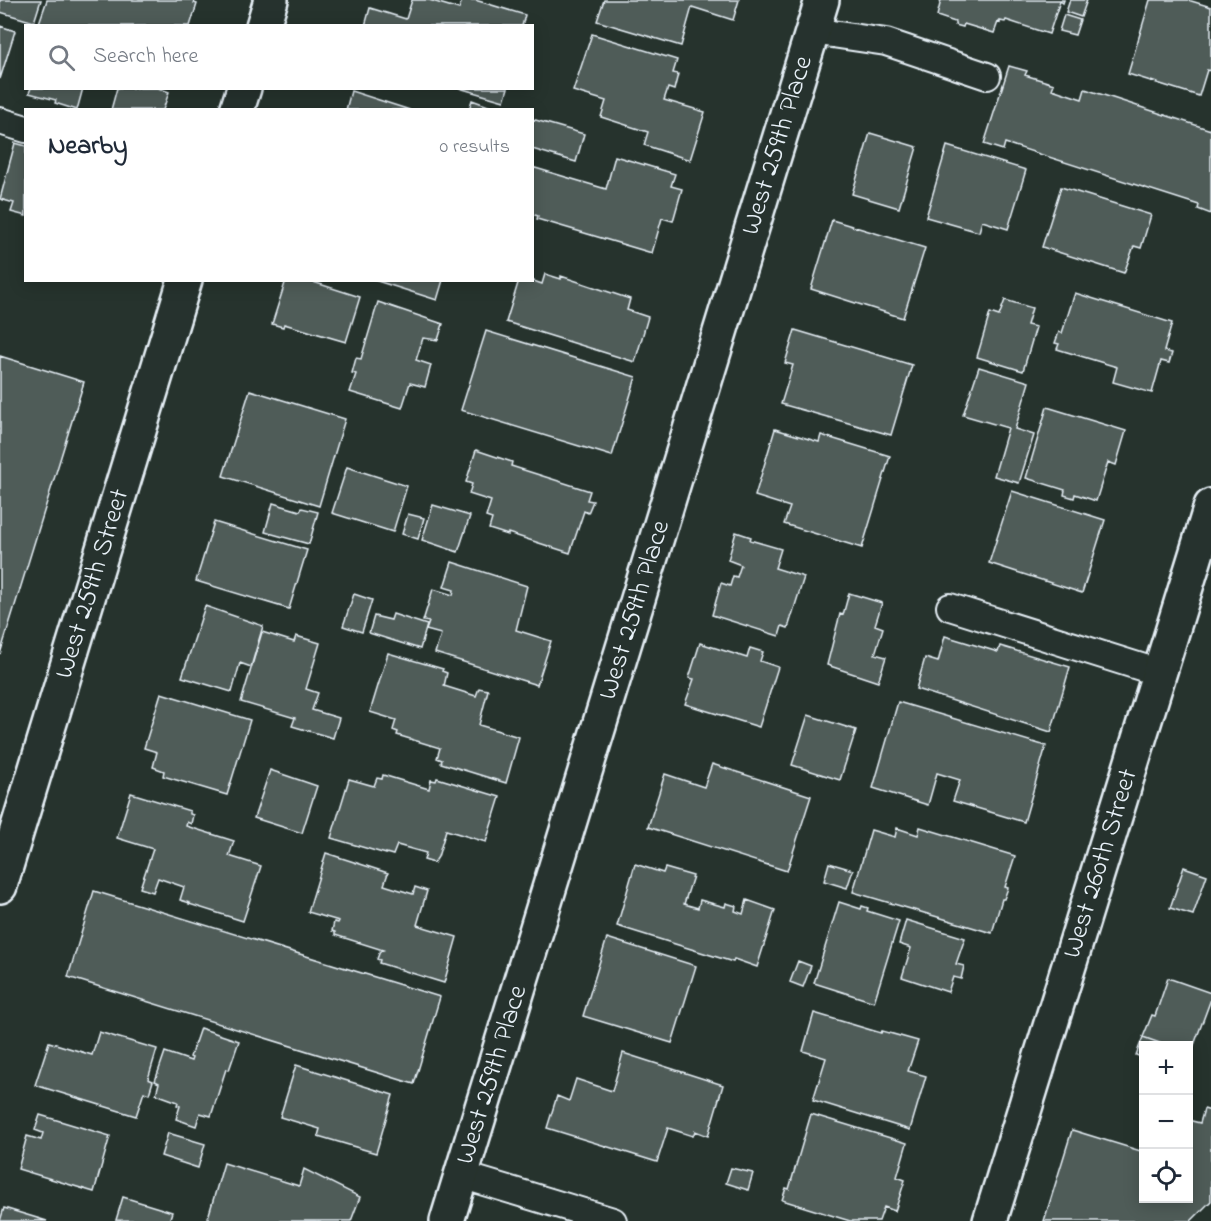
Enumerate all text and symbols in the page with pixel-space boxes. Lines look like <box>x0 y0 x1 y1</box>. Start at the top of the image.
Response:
search box <box>24 24 534 90</box>
icon: search <box>45 41 78 74</box>
text: Search here <box>93 41 198 73</box>
street label: West 259th Place <box>731 50 823 240</box>
text: Nearby <box>48 128 127 166</box>
text: 0 results <box>439 133 510 162</box>
street label: West 259th Street <box>45 484 140 683</box>
street label: West 259th Place <box>589 515 681 705</box>
street label: West 260th Street <box>1053 764 1148 963</box>
street label: West 259th Place <box>446 979 538 1169</box>
map controls <box>1139 1041 1193 1203</box>
button: + <box>1139 1041 1193 1095</box>
button: − <box>1139 1095 1193 1149</box>
button: locate <box>1139 1149 1193 1203</box>

